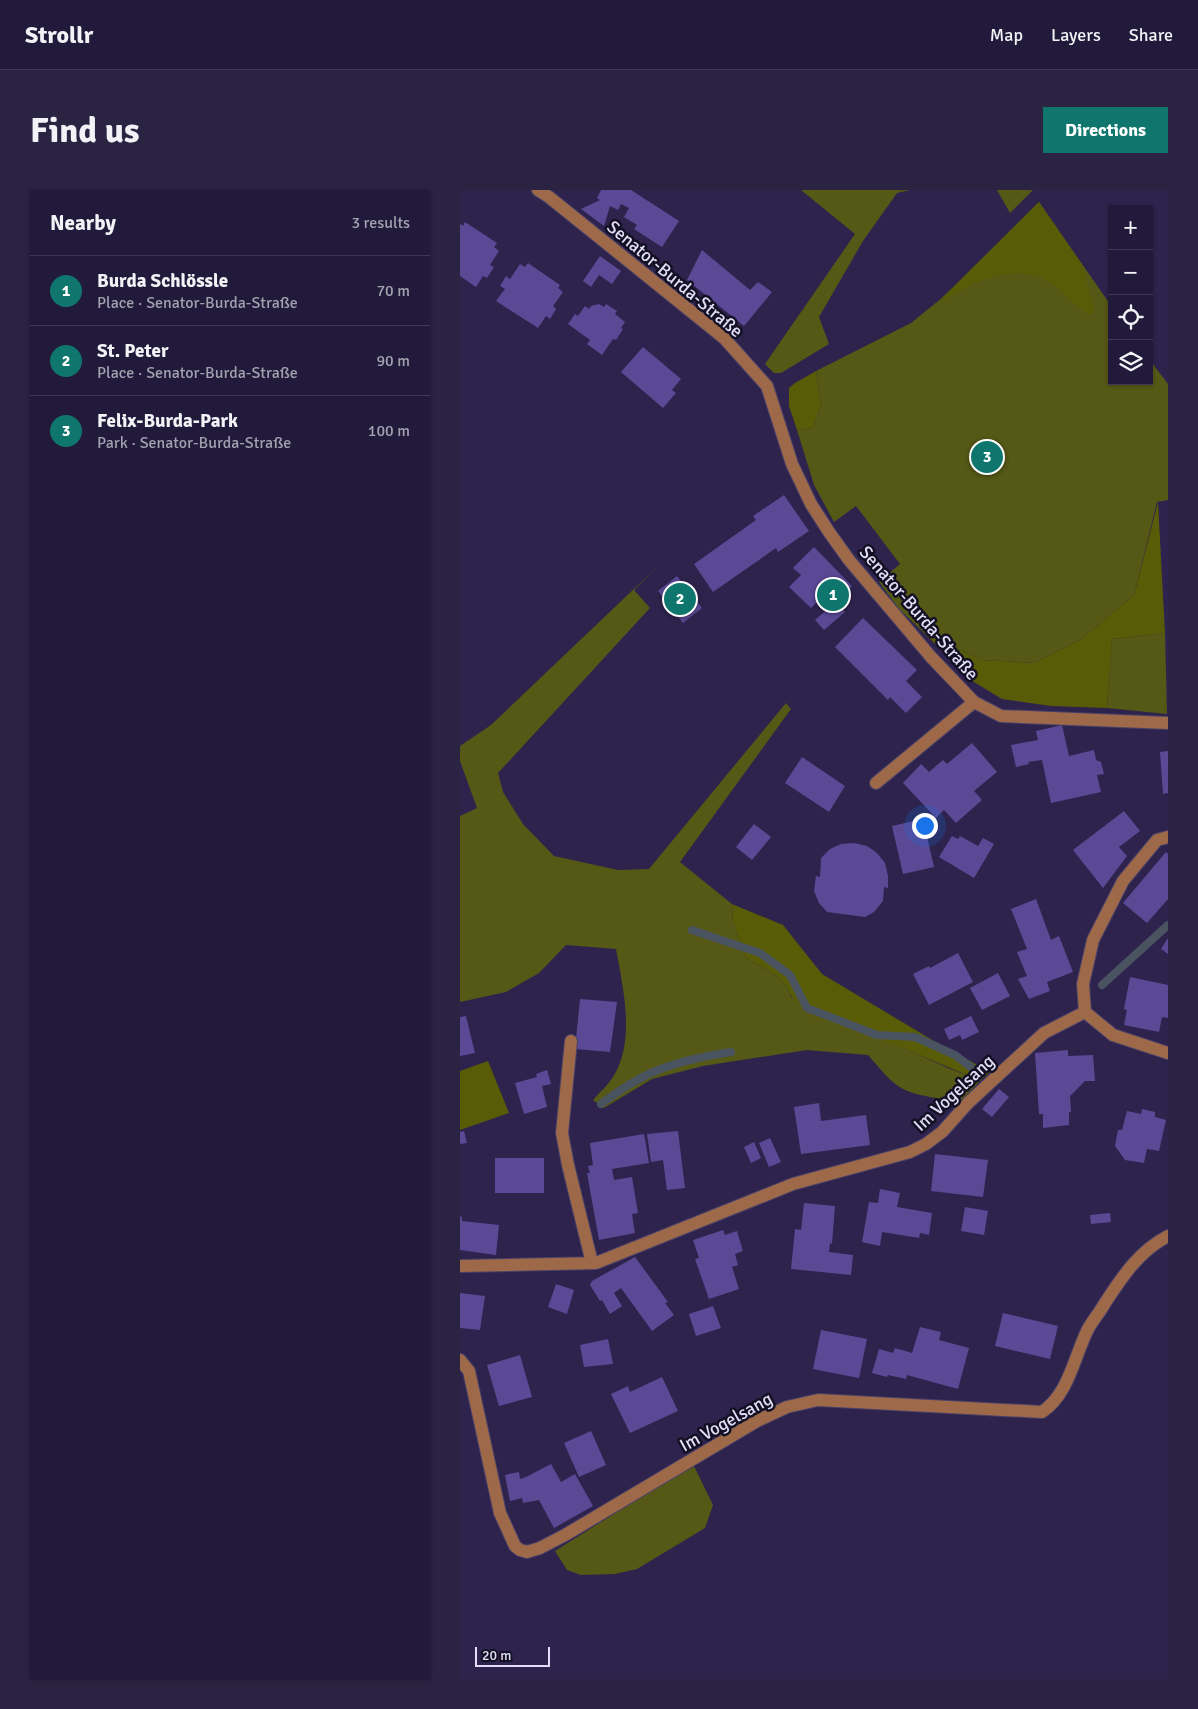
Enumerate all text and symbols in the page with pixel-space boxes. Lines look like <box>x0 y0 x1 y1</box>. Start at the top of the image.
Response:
text: Strollr <box>25 20 93 50</box>
text: Map <box>990 24 1023 46</box>
text: Layers <box>1051 24 1101 46</box>
text: Share <box>1129 24 1173 46</box>
button: Directions <box>1043 107 1168 153</box>
text: Find us <box>30 109 140 152</box>
map controls <box>1108 205 1153 385</box>
button: + <box>1108 205 1153 250</box>
text: Nearby <box>50 210 116 236</box>
text: 3 results <box>351 213 410 233</box>
street label: Senator-Burda-Straße <box>603 216 747 342</box>
button: − <box>1108 250 1153 295</box>
text: Burda Schlössle <box>97 269 228 293</box>
text: 1 <box>62 281 70 301</box>
text: 70 m <box>376 281 410 301</box>
text: Place · Senator-Burda-Straße <box>97 293 298 313</box>
button: locate <box>1108 295 1153 340</box>
text: St. Peter <box>97 339 168 363</box>
button: layers <box>1108 340 1153 385</box>
text: 2 <box>62 351 70 371</box>
text: 90 m <box>376 351 410 371</box>
text: Place · Senator-Burda-Straße <box>97 363 298 383</box>
text: Felix-Burda-Park <box>97 409 238 433</box>
text: 3 <box>62 421 70 441</box>
text: 100 m <box>368 421 410 441</box>
text: Park · Senator-Burda-Straße <box>97 433 291 453</box>
pin: 3 <box>971 438 1003 476</box>
street label: Senator-Burda-Straße <box>855 541 983 685</box>
pin: 1 <box>817 576 849 614</box>
pin: 2 <box>664 580 696 618</box>
your location <box>912 813 938 839</box>
street label: Im Vogelsang <box>909 1050 999 1136</box>
street label: Im Vogelsang <box>676 1388 776 1456</box>
scale bar <box>475 1644 550 1667</box>
text: 20 m <box>482 1647 511 1664</box>

